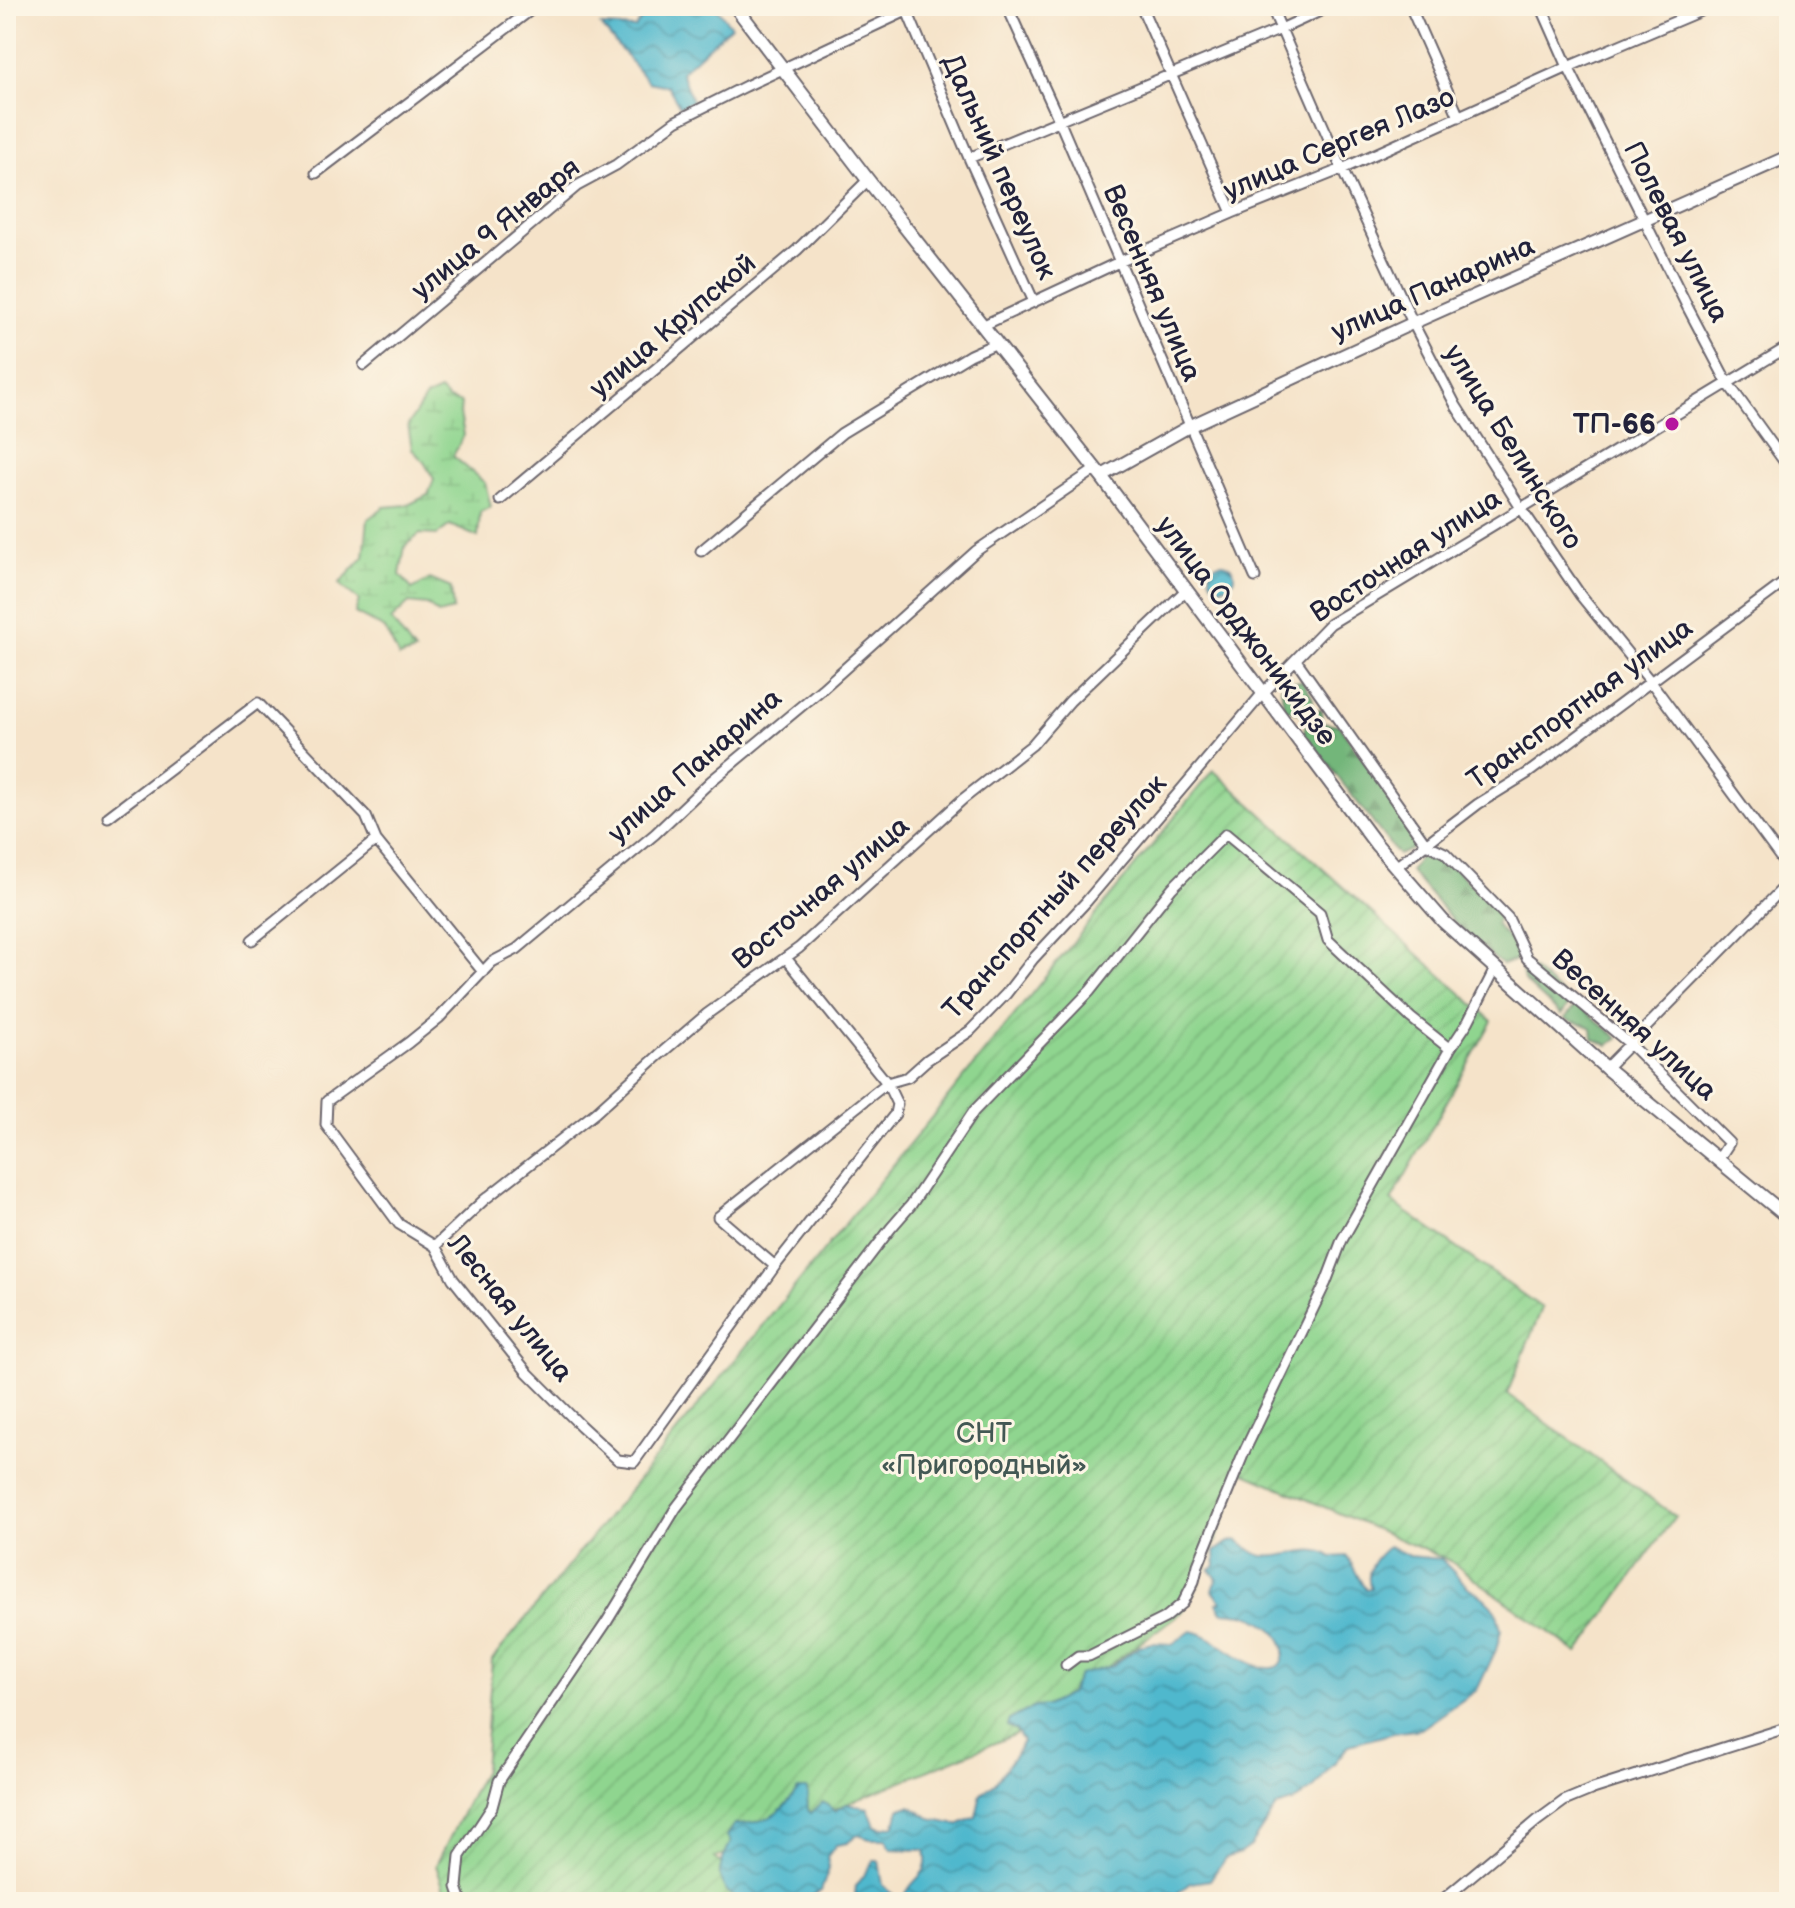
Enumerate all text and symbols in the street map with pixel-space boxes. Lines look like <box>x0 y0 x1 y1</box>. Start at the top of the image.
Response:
street label: Дальний переулок <box>935 49 1063 285</box>
street label: улица Сергея Лазо <box>1219 80 1459 208</box>
street label: Полевая улица <box>1616 136 1736 328</box>
street label: улица 9 Января <box>405 151 587 307</box>
street label: Весенняя улица <box>1096 180 1208 387</box>
street label: улица Панарина <box>1326 229 1540 349</box>
street label: улица Крупской <box>583 247 763 405</box>
street label: улица Белинского <box>1437 339 1589 555</box>
place label: ТП-66 <box>1573 408 1656 441</box>
marker: ТП-66 <box>1663 415 1681 433</box>
street label: Восточная улица <box>1304 482 1508 630</box>
street label: улица Орджоникидзе <box>1149 510 1343 752</box>
street label: Транспортная улица <box>1461 611 1699 797</box>
street label: улица Панарина <box>602 681 789 850</box>
street label: Транспортный переулок <box>936 768 1174 1026</box>
street label: Восточная улица <box>726 809 916 977</box>
street label: Весенняя улица <box>1545 942 1724 1108</box>
street label: Лесная улица <box>440 1227 580 1389</box>
park label: СНТ «Пригородный» <box>881 1417 1087 1482</box>

